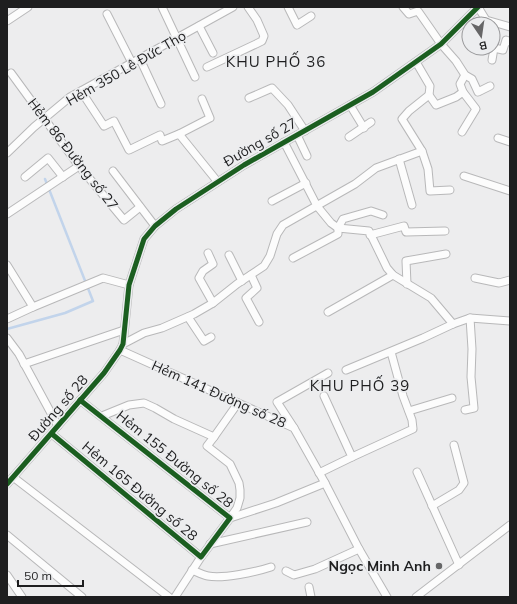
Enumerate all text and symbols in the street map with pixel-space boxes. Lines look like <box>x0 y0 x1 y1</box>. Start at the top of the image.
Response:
north arrow <box>461 16 501 56</box>
street label: Hẻm 350 Lê Đức Thọ <box>63 26 189 110</box>
text: B <box>478 38 489 54</box>
district label: KHU PHỐ 36 <box>226 51 326 71</box>
street label: Hẻm 86 Đường số 27 <box>24 94 122 214</box>
street label: Đường số 27 <box>220 114 300 170</box>
street label: Hẻm 141 Đường số 28 <box>149 356 289 432</box>
street label: Đường số 28 <box>24 371 92 445</box>
district label: KHU PHỐ 39 <box>310 375 410 395</box>
street label: Hẻm 155 Đường số 28 <box>113 406 237 512</box>
street label: Hẻm 165 Đường số 28 <box>79 437 201 545</box>
place label: Ngọc Minh Anh <box>329 557 431 575</box>
marker: Ngọc Minh Anh <box>434 561 444 571</box>
scale bar <box>18 562 83 588</box>
text: 50 m <box>24 568 52 583</box>

